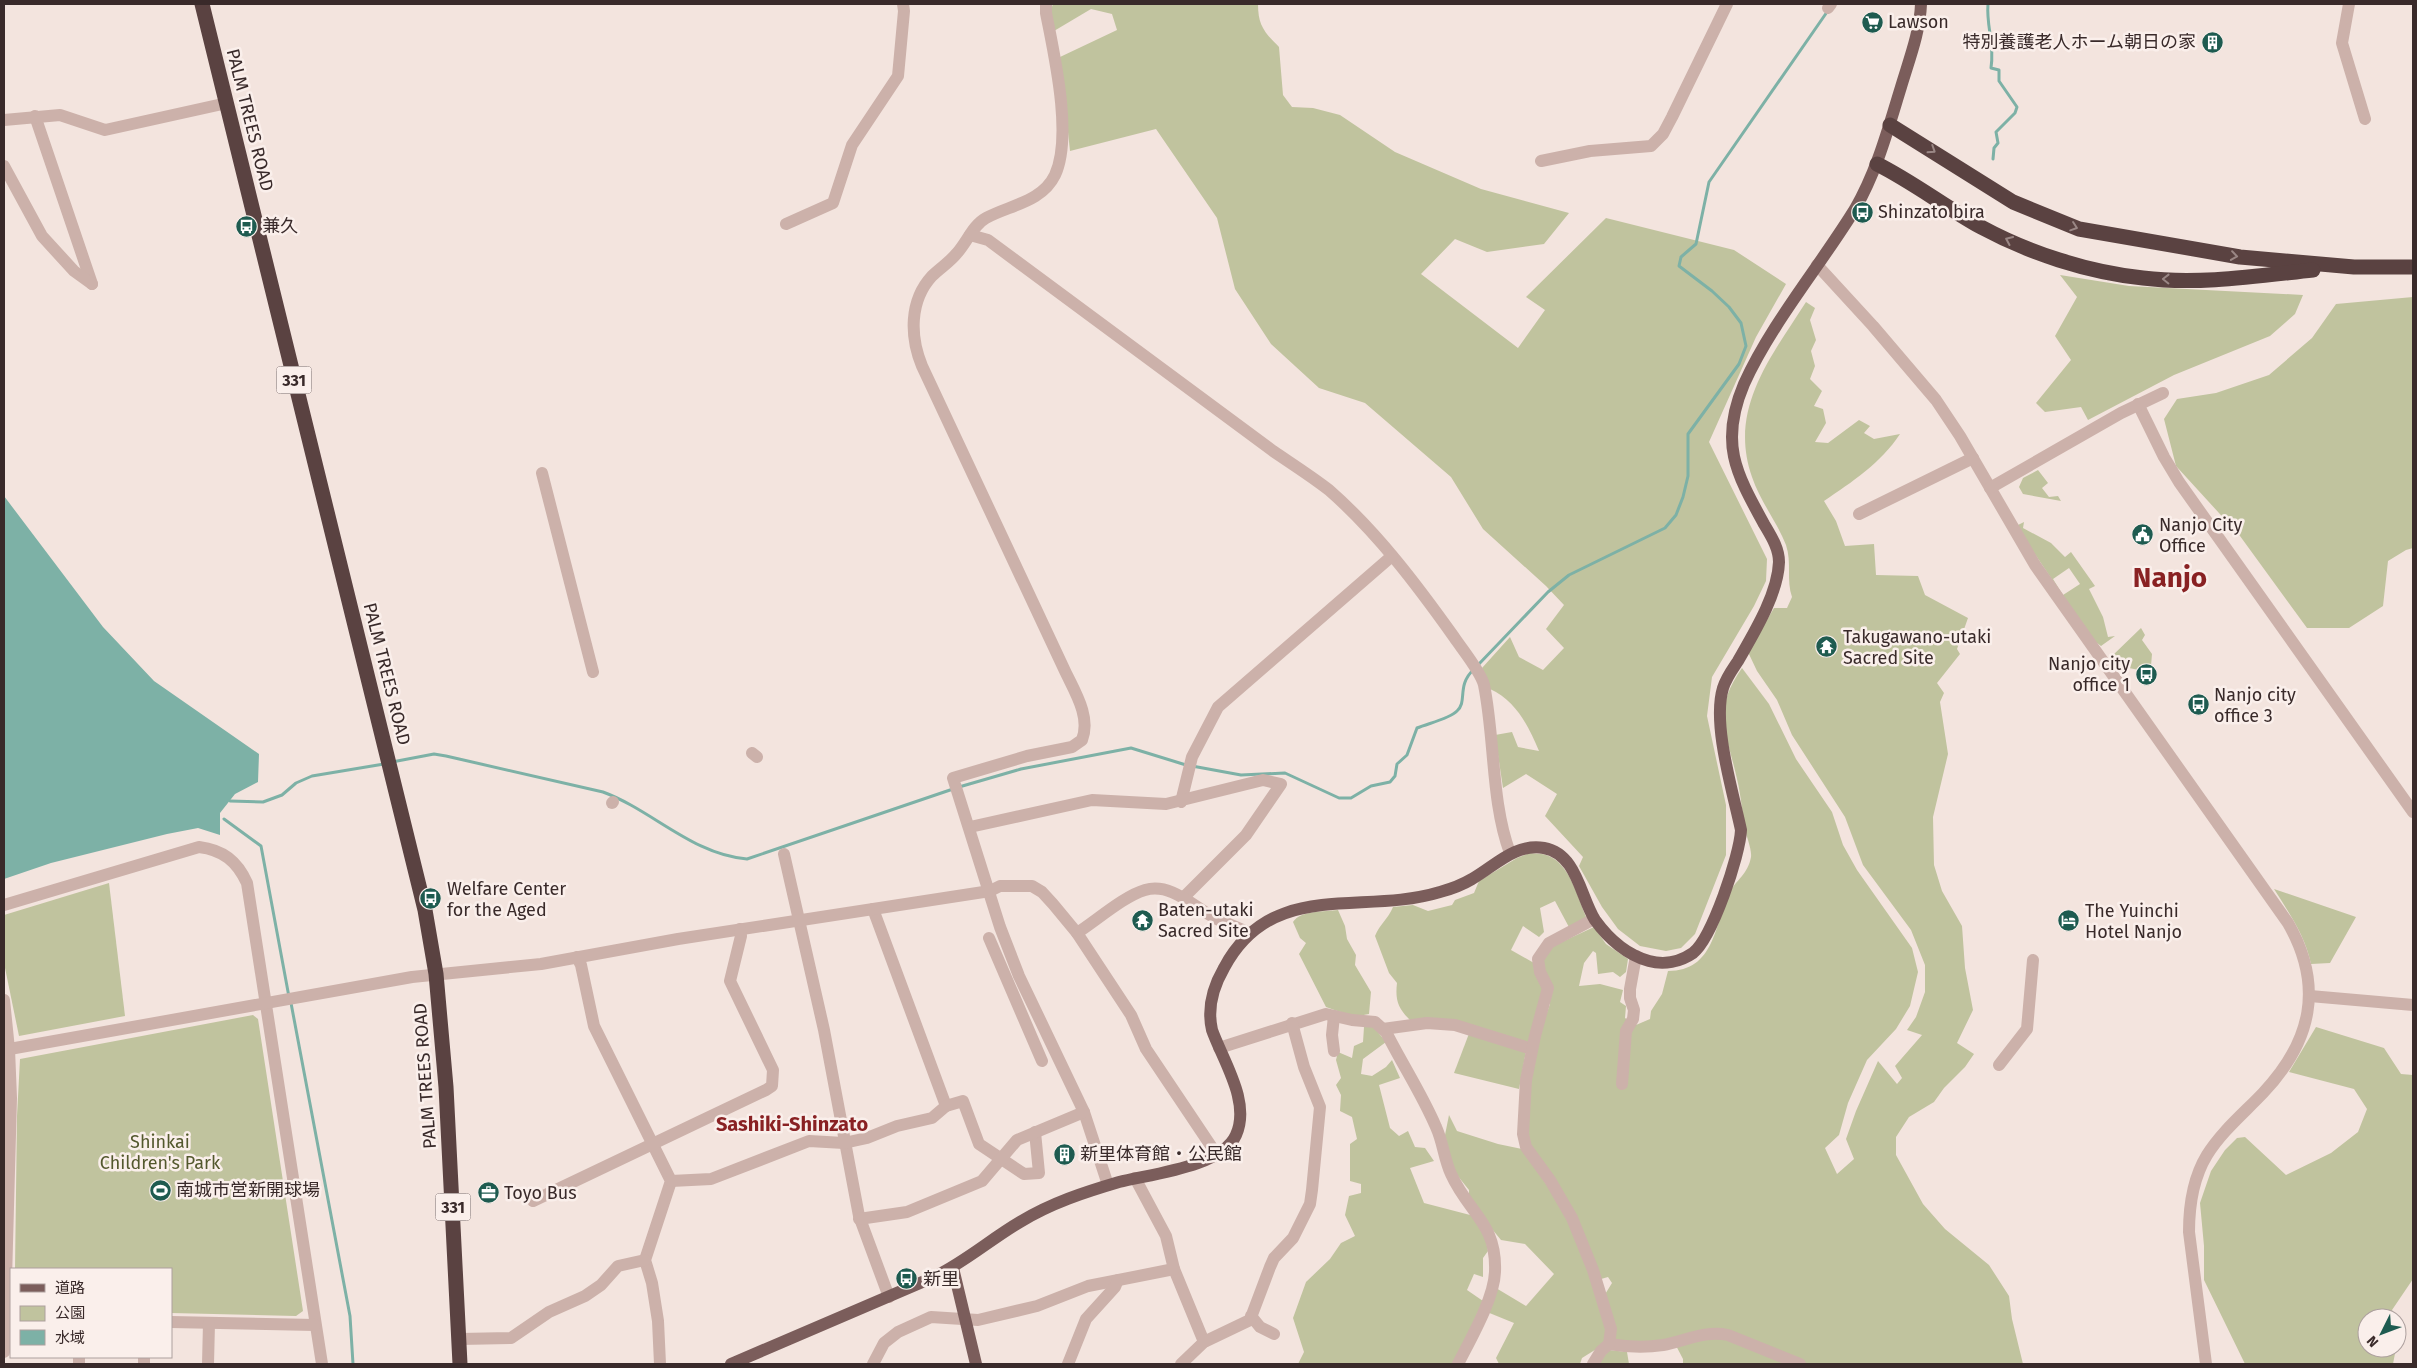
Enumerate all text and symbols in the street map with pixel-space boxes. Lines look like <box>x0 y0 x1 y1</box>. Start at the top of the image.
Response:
supermarket icon: Lawson <box>1860 10 1884 34</box>
place label: Lawson <box>1888 11 1949 33</box>
building icon: 特別養護老人ホーム朝日の家 <box>2200 30 2224 54</box>
place label: 特別養護老人ホーム朝日の家 <box>1963 31 2196 53</box>
street label: PALM TREES ROAD <box>222 46 278 194</box>
one-way arrow <box>1926 144 1935 153</box>
bus stop icon: Shinzato bira <box>1850 200 1874 224</box>
place label: Shinzato bira <box>1878 201 1985 223</box>
bus stop icon: 兼久 <box>234 214 258 238</box>
place label: 兼久 <box>262 215 298 237</box>
one-way arrow <box>2069 221 2078 231</box>
one-way arrow <box>2005 235 2014 246</box>
one-way arrow <box>2230 250 2238 261</box>
one-way arrow <box>2162 274 2170 284</box>
road number: 331 <box>276 366 312 394</box>
place label: Nanjo City Office <box>2159 514 2243 557</box>
public building icon: Nanjo City Office <box>2131 523 2155 547</box>
district label: Nanjo <box>2133 561 2207 594</box>
street label: PALM TREES ROAD <box>359 600 415 748</box>
place label: Takugawano-utaki Sacred Site <box>1843 626 1991 669</box>
temple icon: Takugawano-utaki Sacred Site <box>1815 635 1839 659</box>
place label: Nanjo city office 1 <box>2048 653 2130 696</box>
bus stop icon: Nanjo city office 1 <box>2134 662 2158 686</box>
place label: Nanjo city office 3 <box>2214 684 2296 727</box>
bus stop icon: Nanjo city office 3 <box>2186 693 2210 717</box>
place label: Welfare Center for the Aged <box>447 878 566 921</box>
bus stop icon: Welfare Center for the Aged <box>419 887 443 911</box>
place label: Baten-utaki Sacred Site <box>1158 899 1254 942</box>
place label: The Yuinchi Hotel Nanjo <box>2085 900 2182 943</box>
temple icon: Baten-utaki Sacred Site <box>1130 908 1154 932</box>
hotel icon: The Yuinchi Hotel Nanjo <box>2057 909 2081 933</box>
street label: PALM TREES ROAD <box>409 1002 441 1150</box>
district label: Sashiki-Shinzato <box>716 1112 868 1136</box>
park label: Shinkai Children's Park <box>100 1131 221 1174</box>
building icon: 新里体育館・公民館 <box>1052 1142 1076 1166</box>
place label: 新里体育館・公民館 <box>1080 1143 1242 1165</box>
sports icon: 南城市営新開球場 <box>148 1178 172 1202</box>
place label: 南城市営新開球場 <box>176 1179 320 1201</box>
office icon: Toyo Bus <box>476 1181 500 1205</box>
place label: Toyo Bus <box>504 1182 577 1204</box>
road number: 331 <box>436 1194 470 1220</box>
bus stop icon: 新里 <box>895 1267 919 1291</box>
legend <box>10 1268 172 1358</box>
place label: 新里 <box>923 1268 959 1290</box>
text: 道路 <box>55 1279 85 1297</box>
text: 公園 <box>55 1304 85 1322</box>
north arrow <box>2357 1308 2407 1358</box>
text: 水域 <box>55 1329 85 1347</box>
text: N <box>2363 1332 2382 1351</box>

